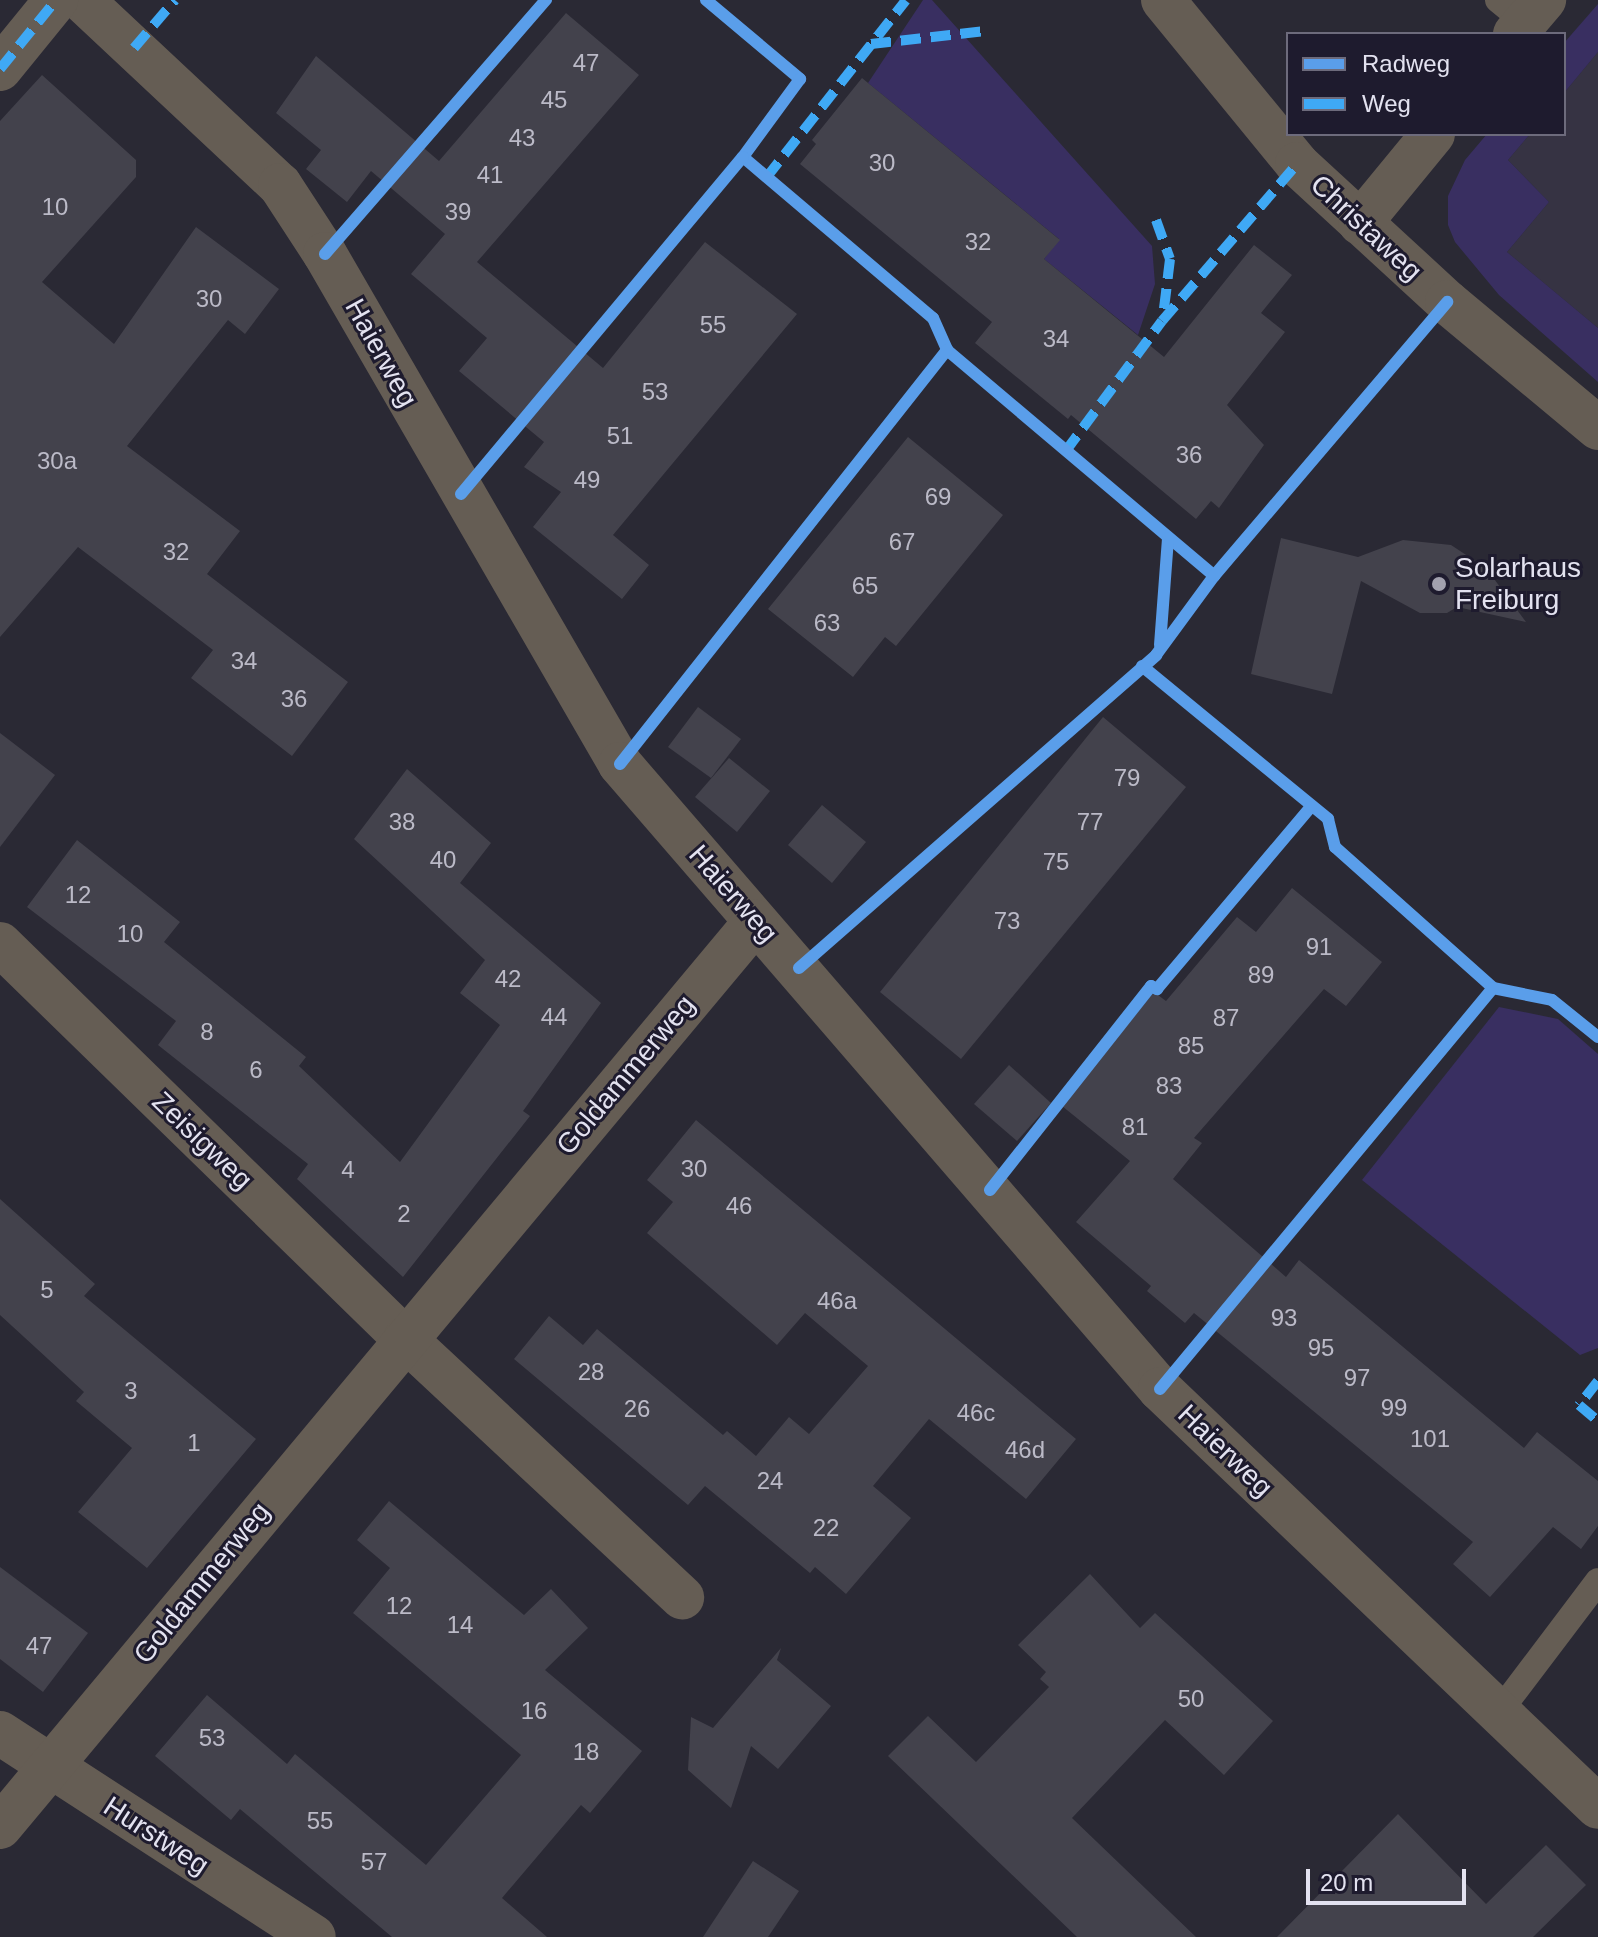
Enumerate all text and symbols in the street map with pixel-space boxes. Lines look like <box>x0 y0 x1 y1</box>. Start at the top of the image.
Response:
legend <box>1286 32 1566 136</box>
house number: 47 <box>573 49 599 77</box>
text: Radweg <box>1362 50 1450 77</box>
house number: 45 <box>541 86 567 114</box>
text: Weg <box>1362 90 1411 117</box>
house number: 43 <box>509 124 535 152</box>
house number: 30 <box>869 149 895 177</box>
house number: 41 <box>477 161 503 189</box>
street label: Christaweg <box>1303 168 1429 288</box>
house number: 10 <box>42 193 68 221</box>
house number: 39 <box>445 198 471 226</box>
house number: 32 <box>965 228 991 256</box>
house number: 30 <box>196 285 222 313</box>
street label: Haierweg <box>338 293 424 413</box>
house number: 55 <box>700 311 726 339</box>
house number: 34 <box>1043 325 1069 353</box>
house number: 53 <box>642 378 668 406</box>
house number: 51 <box>607 422 633 450</box>
house number: 36 <box>1176 441 1202 469</box>
house number: 30a <box>37 447 77 475</box>
house number: 49 <box>574 466 600 494</box>
house number: 69 <box>925 483 951 511</box>
house number: 67 <box>889 528 915 556</box>
house number: 32 <box>163 538 189 566</box>
place label: Solarhaus Freiburg <box>1455 551 1581 617</box>
house number: 65 <box>852 572 878 600</box>
marker: Solarhaus Freiburg <box>1430 575 1448 593</box>
house number: 63 <box>814 609 840 637</box>
house number: 34 <box>231 647 257 675</box>
house number: 36 <box>281 685 307 713</box>
house number: 79 <box>1114 764 1140 792</box>
house number: 38 <box>389 808 415 836</box>
house number: 77 <box>1077 808 1103 836</box>
street label: Haierweg <box>682 838 784 950</box>
house number: 40 <box>430 846 456 874</box>
house number: 75 <box>1043 848 1069 876</box>
house number: 12 <box>65 881 91 909</box>
house number: 73 <box>994 907 1020 935</box>
house number: 10 <box>117 920 143 948</box>
house number: 91 <box>1306 933 1332 961</box>
house number: 89 <box>1248 961 1274 989</box>
house number: 42 <box>495 965 521 993</box>
street label: Goldammerweg <box>550 989 702 1161</box>
house number: 44 <box>541 1003 567 1031</box>
house number: 87 <box>1213 1004 1239 1032</box>
house number: 8 <box>200 1018 214 1046</box>
house number: 85 <box>1178 1032 1204 1060</box>
house number: 6 <box>249 1056 263 1084</box>
house number: 83 <box>1156 1072 1182 1100</box>
street label: Zeisigweg <box>145 1085 259 1197</box>
house number: 81 <box>1122 1113 1148 1141</box>
house number: 30 <box>681 1155 707 1183</box>
house number: 4 <box>341 1156 355 1184</box>
house number: 46 <box>726 1192 752 1220</box>
house number: 2 <box>397 1200 411 1228</box>
house number: 5 <box>40 1276 54 1304</box>
house number: 46a <box>817 1287 857 1315</box>
house number: 93 <box>1271 1304 1297 1332</box>
house number: 95 <box>1308 1334 1334 1362</box>
house number: 28 <box>578 1358 604 1386</box>
house number: 97 <box>1344 1364 1370 1392</box>
house number: 3 <box>124 1377 138 1405</box>
house number: 99 <box>1381 1394 1407 1422</box>
house number: 26 <box>624 1395 650 1423</box>
street label: Haierweg <box>1171 1398 1279 1504</box>
house number: 46c <box>957 1399 995 1427</box>
house number: 101 <box>1410 1425 1450 1453</box>
house number: 1 <box>187 1429 201 1457</box>
house number: 46d <box>1005 1436 1045 1464</box>
house number: 24 <box>757 1467 783 1495</box>
street label: Goldammerweg <box>127 1496 277 1670</box>
house number: 22 <box>813 1514 839 1542</box>
house number: 12 <box>386 1592 412 1620</box>
house number: 14 <box>447 1611 473 1639</box>
house number: 47 <box>26 1632 52 1660</box>
house number: 50 <box>1178 1685 1204 1713</box>
house number: 16 <box>521 1697 547 1725</box>
house number: 53 <box>199 1724 225 1752</box>
house number: 18 <box>573 1738 599 1766</box>
street label: Hurstweg <box>97 1790 215 1882</box>
house number: 55 <box>307 1807 333 1835</box>
house number: 57 <box>361 1848 387 1876</box>
scale bar <box>1310 1853 1470 1903</box>
text: 20 m <box>1320 1869 1373 1896</box>

